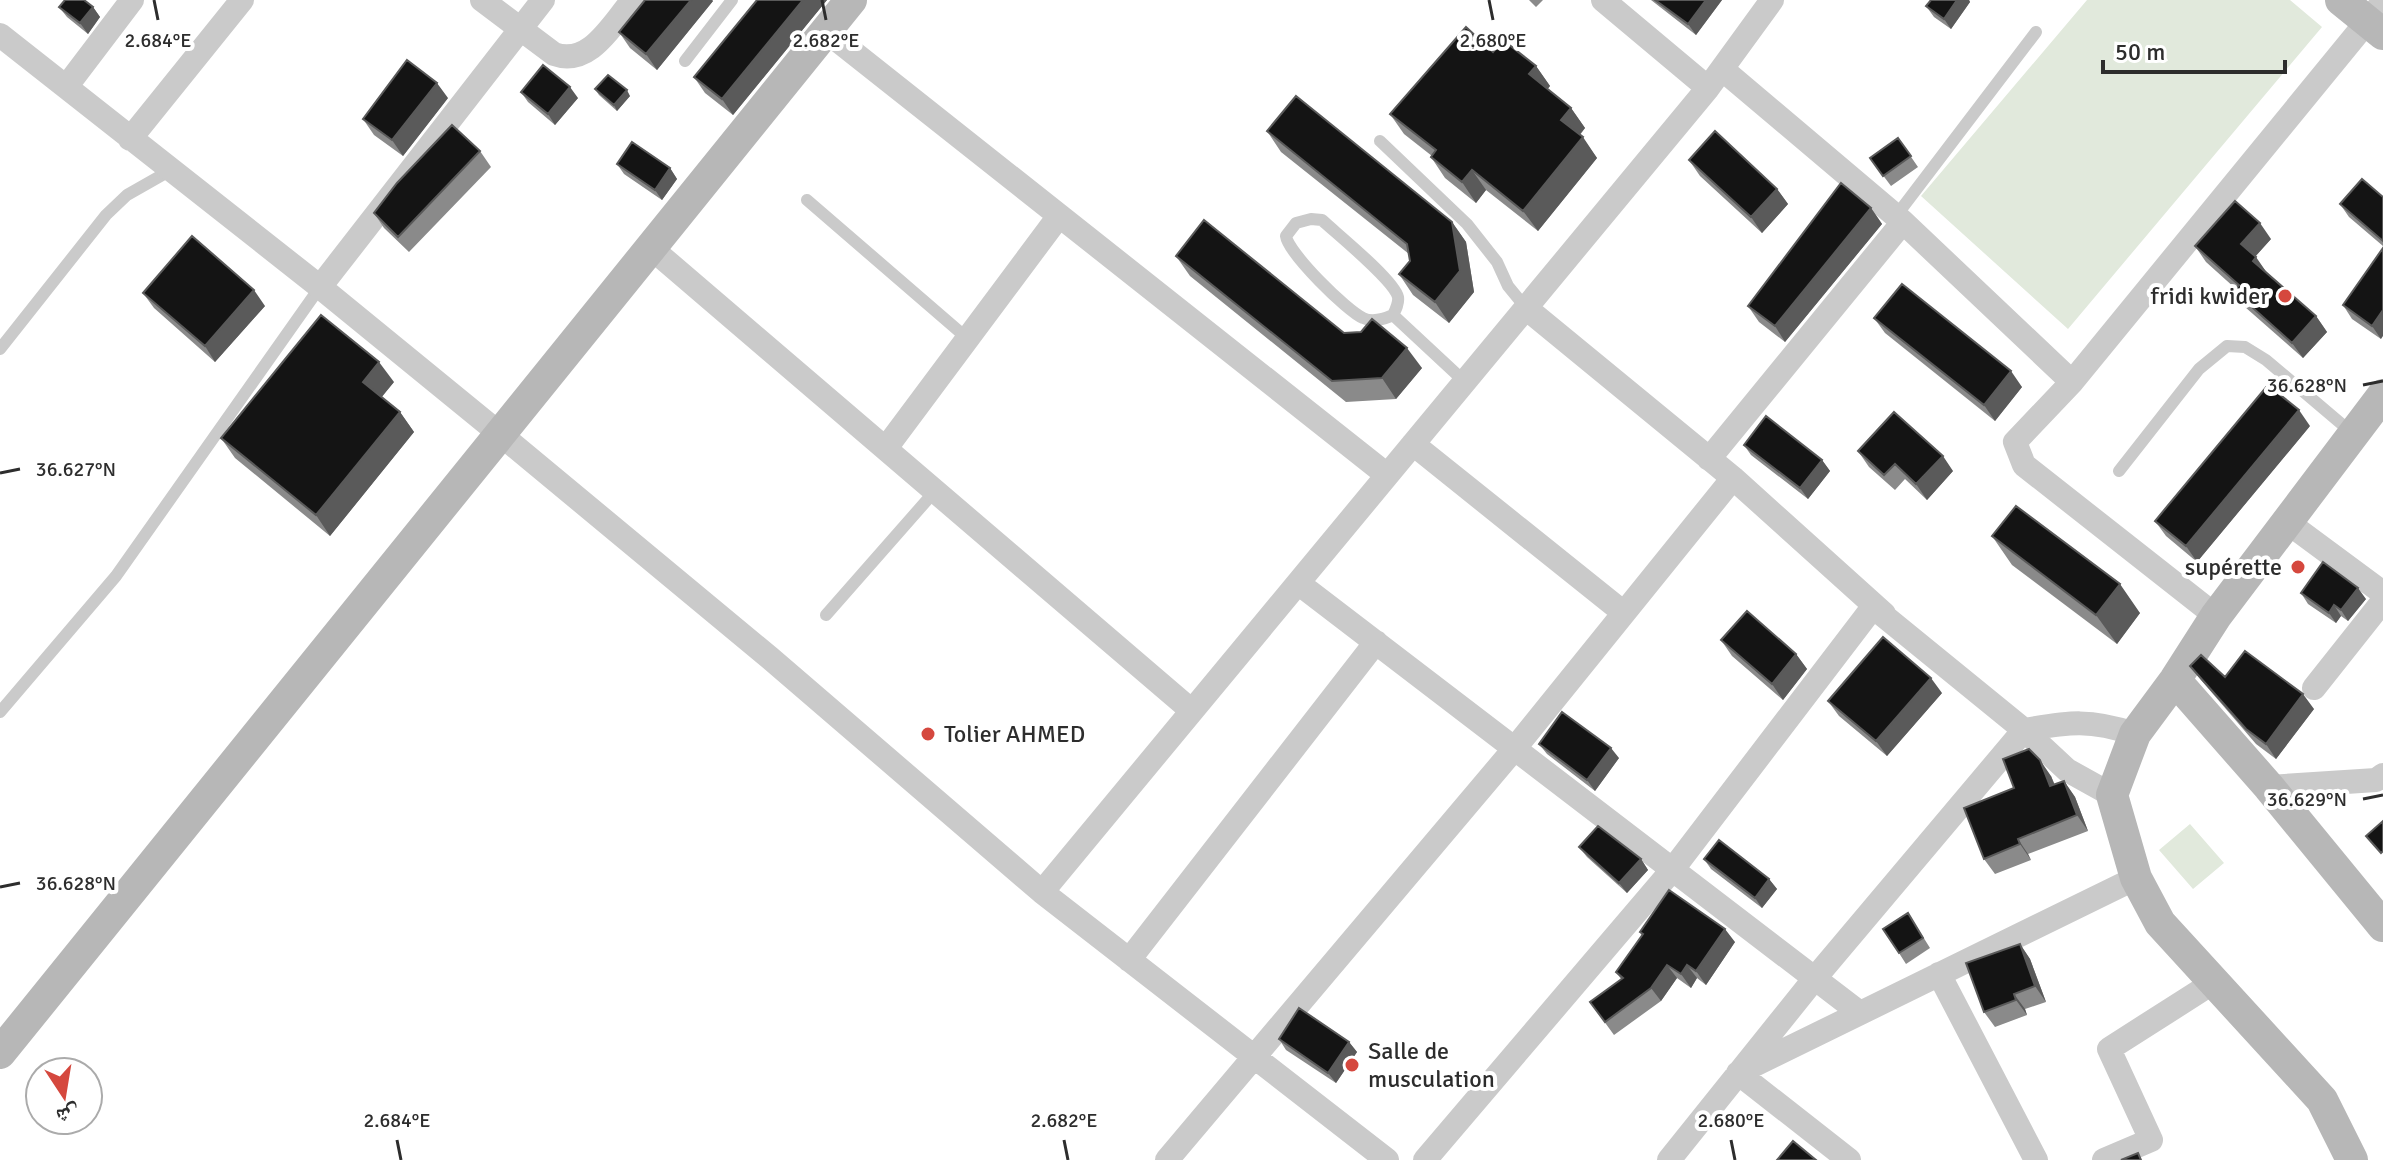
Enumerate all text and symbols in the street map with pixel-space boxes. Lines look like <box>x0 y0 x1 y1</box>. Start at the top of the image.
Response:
scale bar <box>2103 24 2285 74</box>
text: 2.684°E <box>124 28 192 53</box>
text: 2.682°E <box>792 28 860 53</box>
text: 2.680°E <box>1459 28 1527 53</box>
text: 50 m <box>2115 37 2165 67</box>
place label: fridi kwider <box>2151 281 2269 311</box>
marker: fridi kwider <box>2276 287 2294 305</box>
text: 36.628°N <box>2267 373 2347 398</box>
text: 36.627°N <box>36 457 116 482</box>
place label: supérette <box>2185 552 2282 582</box>
marker: supérette <box>2289 558 2307 576</box>
place label: Tolier AHMED <box>944 719 1085 749</box>
marker: Tolier AHMED <box>919 725 937 743</box>
text: 36.629°N <box>2267 787 2347 812</box>
text: 36.628°N <box>36 871 116 896</box>
place label: Salle de musculation <box>1368 1036 1495 1094</box>
north arrow <box>24 1056 104 1136</box>
marker: Salle de musculation <box>1343 1056 1361 1074</box>
text: ش <box>54 1099 82 1131</box>
text: 2.684°E <box>363 1108 431 1133</box>
text: 2.682°E <box>1030 1108 1098 1133</box>
text: 2.680°E <box>1697 1108 1765 1133</box>

